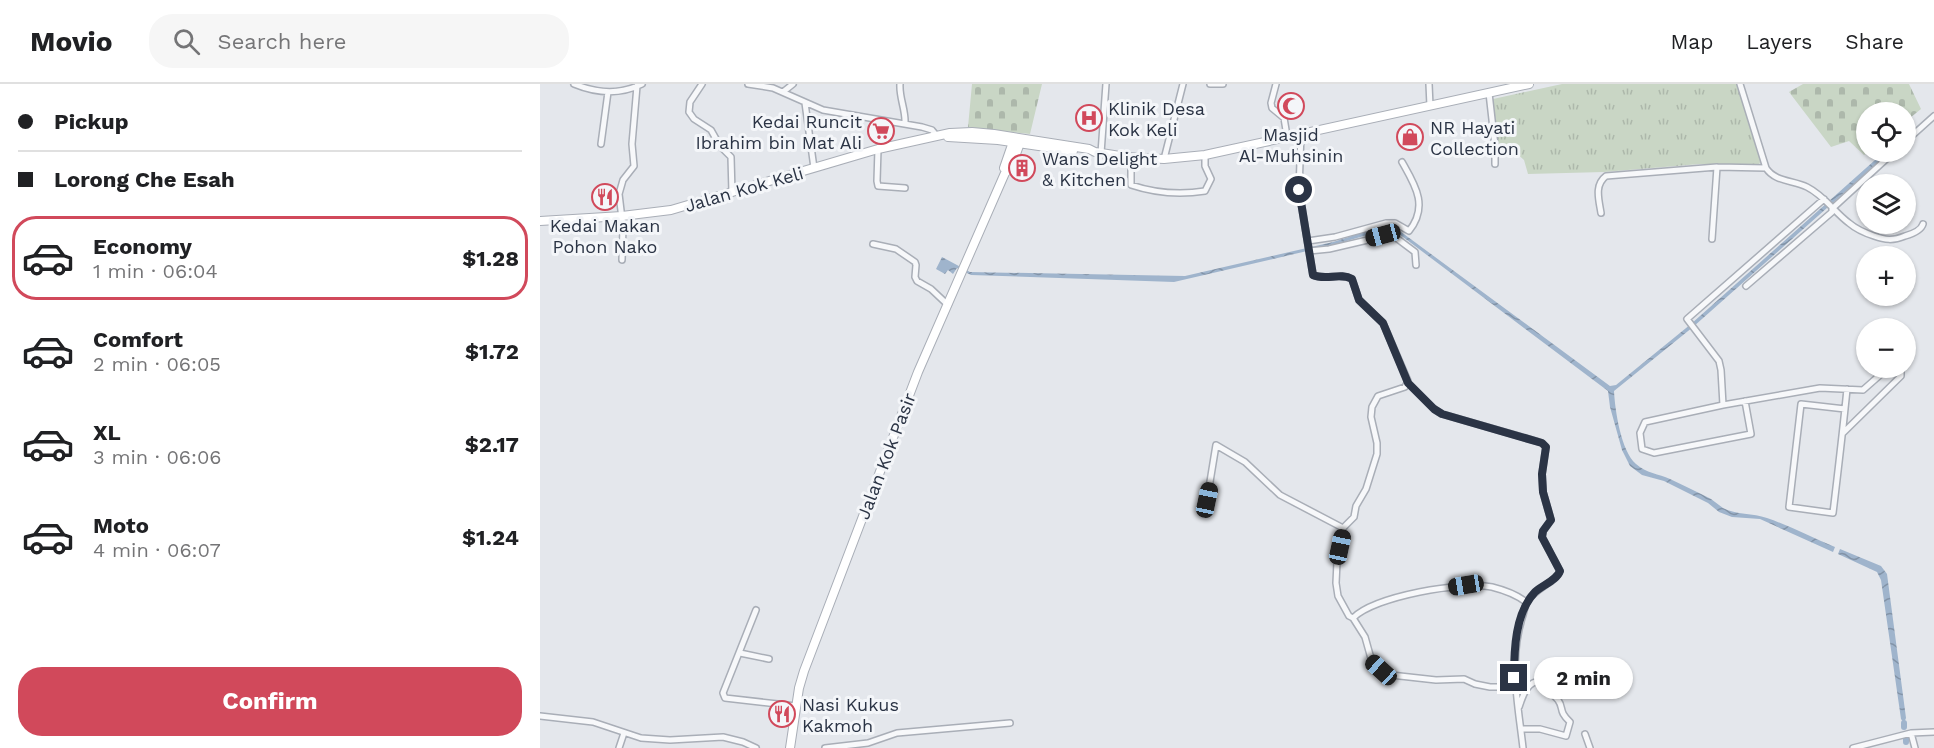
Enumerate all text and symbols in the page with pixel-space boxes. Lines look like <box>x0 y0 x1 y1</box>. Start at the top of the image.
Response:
search box <box>149 14 569 68</box>
text: Movio <box>30 25 113 58</box>
icon: search <box>170 25 203 58</box>
text: Search here <box>218 29 347 54</box>
text: Map <box>1670 29 1713 54</box>
text: Layers <box>1746 29 1812 54</box>
text: Share <box>1845 29 1904 54</box>
mosque icon: Masjid Al-Muhsinin <box>1276 91 1306 121</box>
place label: Klinik Desa Kok Keli <box>1108 98 1205 140</box>
map controls <box>1856 102 1916 378</box>
button: locate <box>1856 102 1916 162</box>
hospital icon: Klinik Desa Kok Keli <box>1074 103 1104 133</box>
text: Pickup <box>54 109 129 134</box>
place label: Kedai Runcit Ibrahim bin Mat Ali <box>695 111 862 153</box>
supermarket icon: Kedai Runcit Ibrahim bin Mat Ali <box>866 116 896 146</box>
place label: NR Hayati Collection <box>1430 117 1519 159</box>
shop icon: NR Hayati Collection <box>1395 122 1425 152</box>
place label: Masjid Al-Muhsinin <box>1239 124 1343 166</box>
place label: Wans Delight & Kitchen <box>1042 148 1158 190</box>
building icon: Wans Delight & Kitchen <box>1007 153 1037 183</box>
street label: Jalan Kok Keli <box>682 162 806 216</box>
text: Lorong Che Esah <box>54 167 235 192</box>
button: layers <box>1856 174 1916 234</box>
route start <box>1285 176 1312 203</box>
restaurant icon: Kedai Makan Pohon Nako <box>590 182 620 212</box>
place label: Kedai Makan Pohon Nako <box>550 215 660 257</box>
car <box>1363 222 1403 248</box>
icon: car <box>21 231 75 285</box>
text: Economy <box>93 234 192 259</box>
text: $1.28 <box>462 246 519 271</box>
button: + <box>1856 246 1916 306</box>
text: 1 min · 06:04 <box>93 259 218 283</box>
button: − <box>1856 318 1916 378</box>
icon: car <box>21 324 75 378</box>
text: Comfort <box>93 327 183 352</box>
text: $1.72 <box>465 339 519 364</box>
text: 2 min · 06:05 <box>93 352 221 376</box>
street label: Jalan Kok Pasir <box>852 390 920 522</box>
icon: car <box>21 417 75 471</box>
text: XL <box>93 420 121 445</box>
text: $2.17 <box>465 432 519 457</box>
text: 3 min · 06:06 <box>93 445 222 469</box>
car <box>1194 481 1220 519</box>
icon: car <box>21 510 75 564</box>
text: Moto <box>93 513 149 538</box>
text: $1.24 <box>462 525 519 550</box>
car <box>1327 528 1353 566</box>
text: 4 min · 06:07 <box>93 538 221 562</box>
car <box>1447 573 1485 597</box>
car <box>1362 651 1400 689</box>
callout: 2 min <box>1535 657 1634 699</box>
route end <box>1500 664 1527 691</box>
text: 2 min <box>1556 666 1611 690</box>
button: Confirm <box>18 667 522 736</box>
place label: Nasi Kukus Kakmoh <box>802 694 899 736</box>
restaurant icon: Nasi Kukus Kakmoh <box>767 699 797 729</box>

